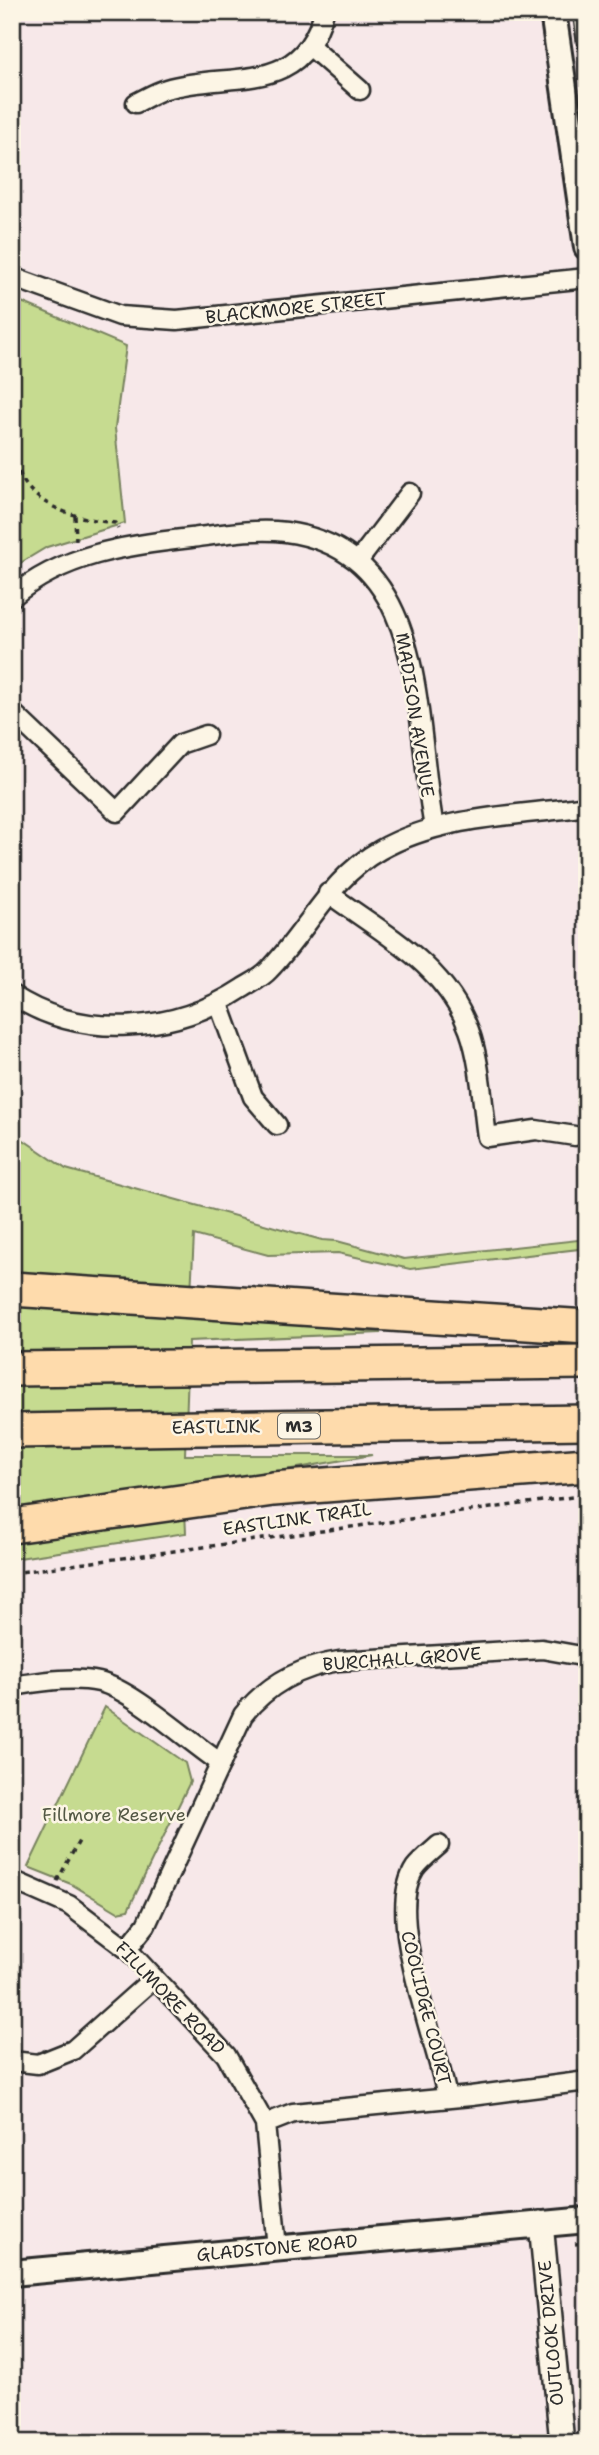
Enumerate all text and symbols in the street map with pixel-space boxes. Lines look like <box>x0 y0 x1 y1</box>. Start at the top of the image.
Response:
street label: BLACKMORE STREET <box>204 287 388 329</box>
street label: MADISON AVENUE <box>390 631 440 799</box>
street label: EASTLINK <box>171 1414 261 1440</box>
road number: M3 <box>278 1414 320 1438</box>
street label: EASTLINK TRAIL <box>221 1497 373 1541</box>
street label: BURCHALL GROVE <box>322 1641 482 1677</box>
park label: Fillmore Reserve <box>42 1803 186 1827</box>
street label: COOLIDGE COURT <box>395 1928 457 2088</box>
street label: FILLMORE ROAD <box>110 1936 230 2060</box>
street label: GLADSTONE ROAD <box>196 2229 359 2267</box>
street label: OUTLOOK DRIVE <box>533 2259 569 2407</box>

